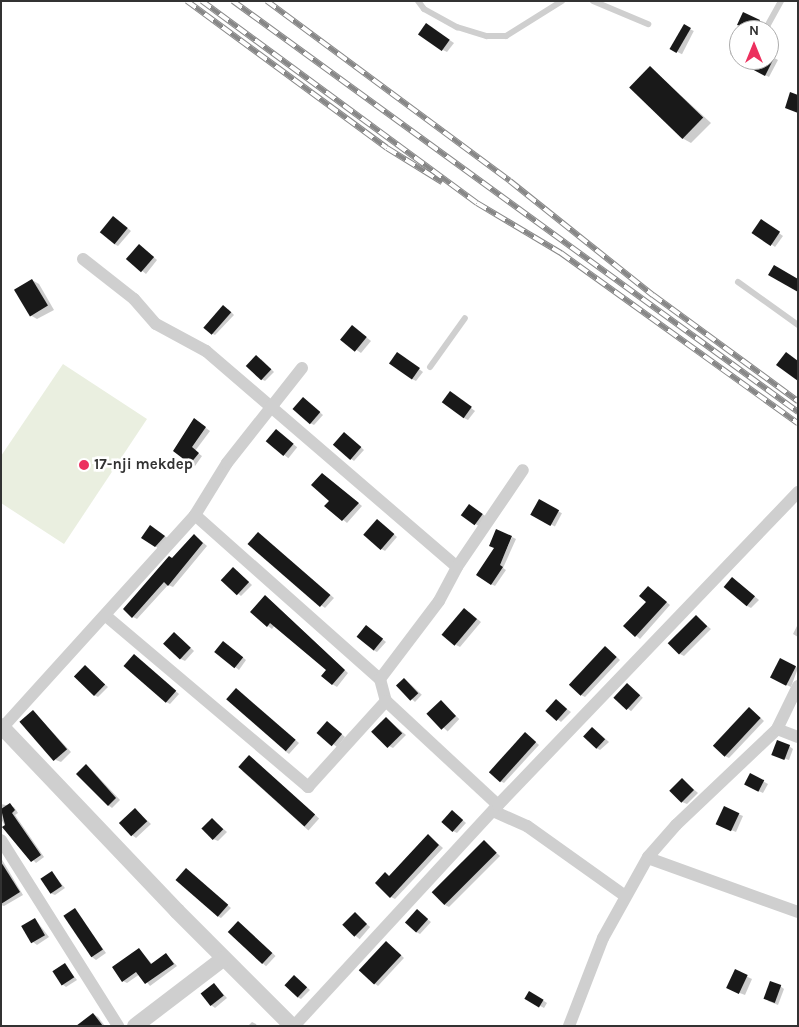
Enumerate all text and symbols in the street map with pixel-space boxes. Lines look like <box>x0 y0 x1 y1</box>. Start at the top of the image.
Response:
north arrow <box>729 20 779 70</box>
text: N <box>749 22 759 39</box>
place label: 17-nji mekdep <box>94 456 193 474</box>
marker: 17-nji mekdep <box>78 459 90 471</box>

